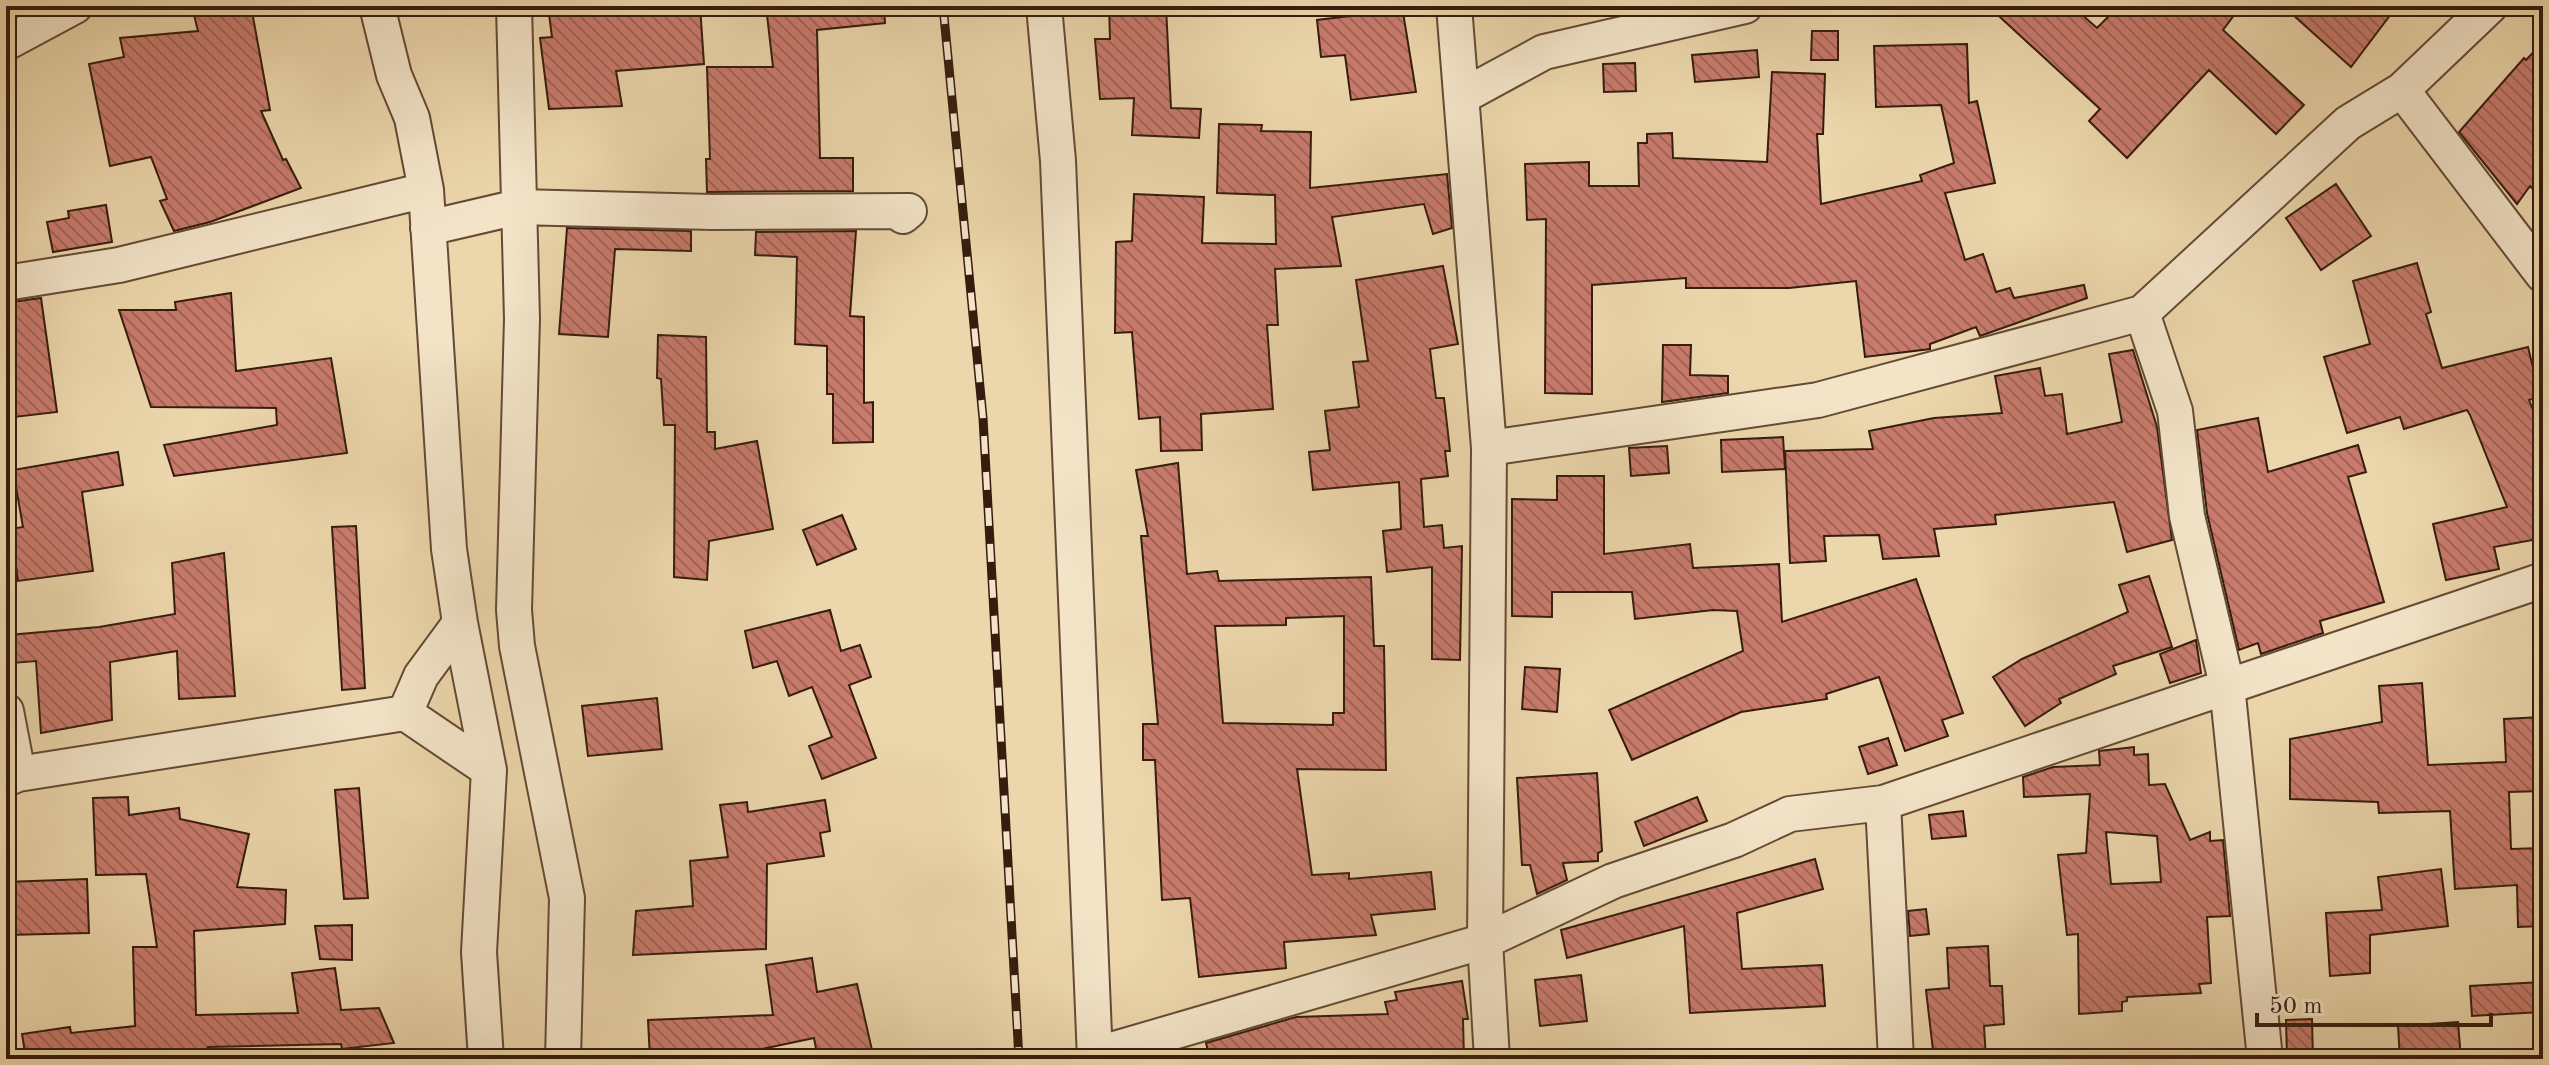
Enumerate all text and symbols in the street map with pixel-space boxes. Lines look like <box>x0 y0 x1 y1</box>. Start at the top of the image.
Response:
scale bar <box>2257 977 2491 1027</box>
text: 50 m <box>2269 995 2323 1019</box>

